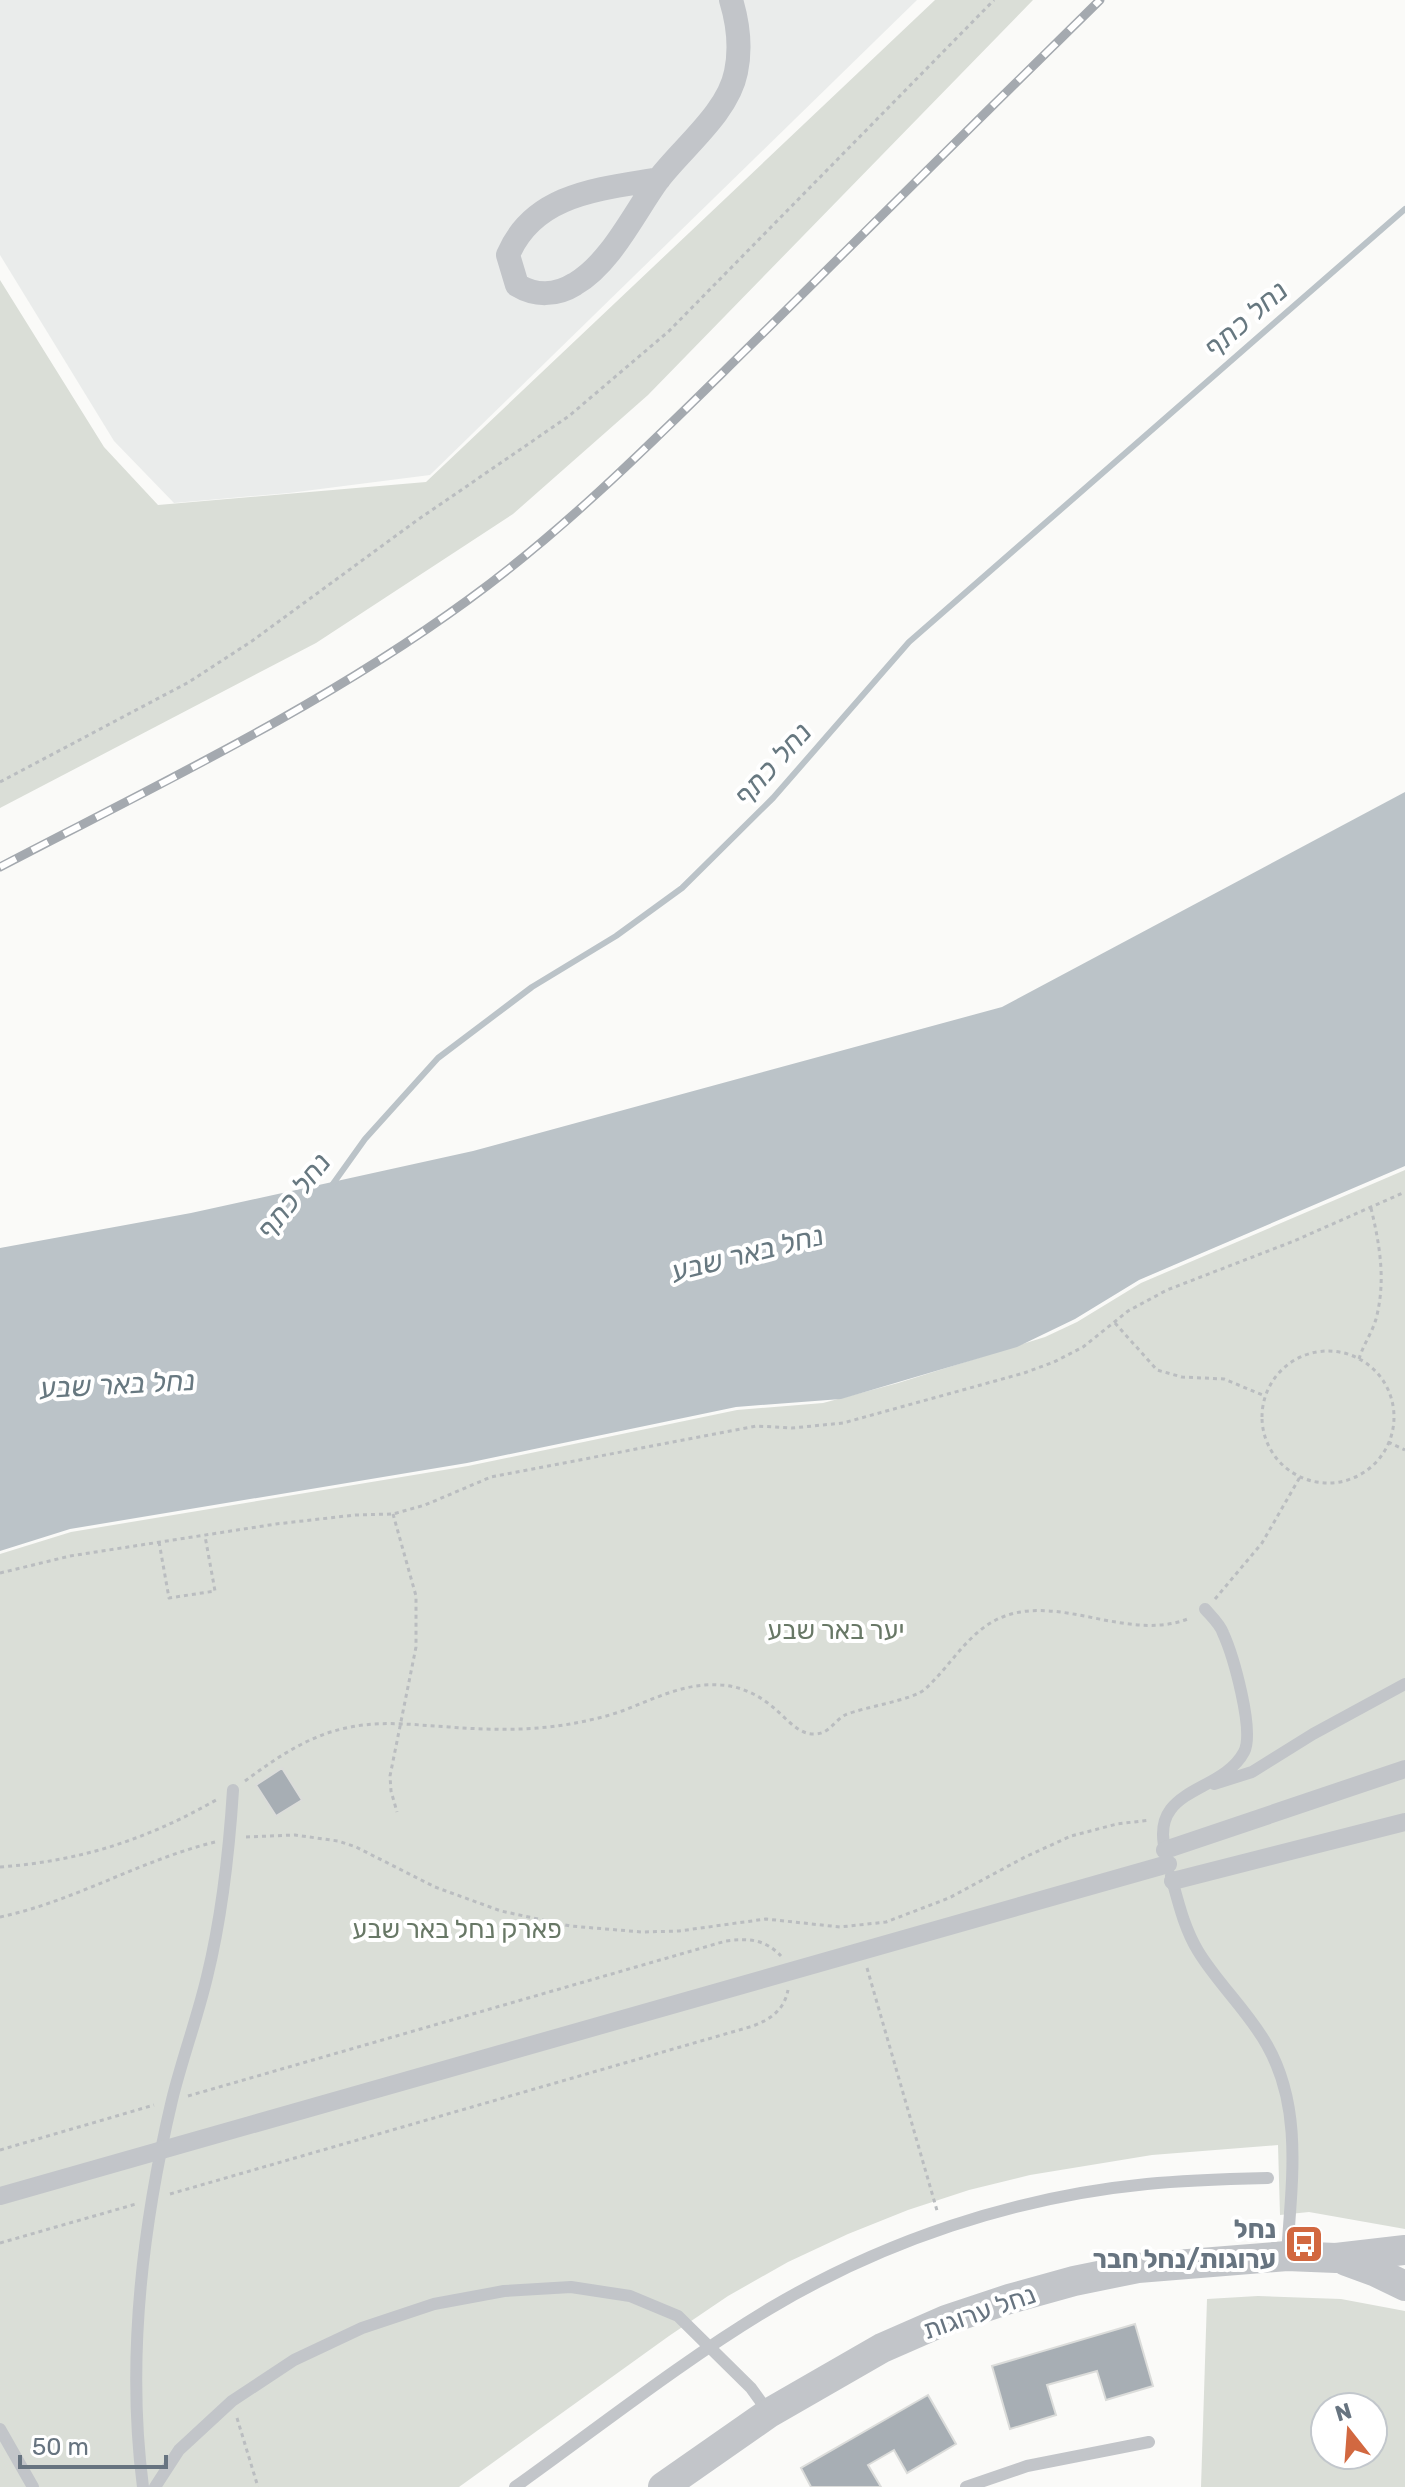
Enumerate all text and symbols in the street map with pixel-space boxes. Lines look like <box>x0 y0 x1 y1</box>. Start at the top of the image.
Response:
water label: נחל כתף <box>1197 274 1294 365</box>
water label: נחל כתף <box>727 716 818 813</box>
water label: נחל כתף <box>250 1147 337 1246</box>
water label: נחל באר שבע <box>667 1219 826 1289</box>
water label: נחל באר שבע <box>38 1364 195 1405</box>
park label: יער באר שבע <box>767 1615 905 1646</box>
park label: פארק נחל באר שבע <box>352 1914 562 1945</box>
place label: נחל ערוגות/נחל חבר <box>1093 2214 1276 2275</box>
bus stop icon: נחל ערוגות/נחל חבר <box>1283 2223 1325 2265</box>
street label: נחל ערוגות <box>919 2279 1039 2346</box>
north arrow <box>1309 2391 1389 2471</box>
text: N <box>1332 2397 1355 2428</box>
scale bar <box>20 2419 166 2469</box>
text: 50 m <box>32 2433 89 2461</box>

